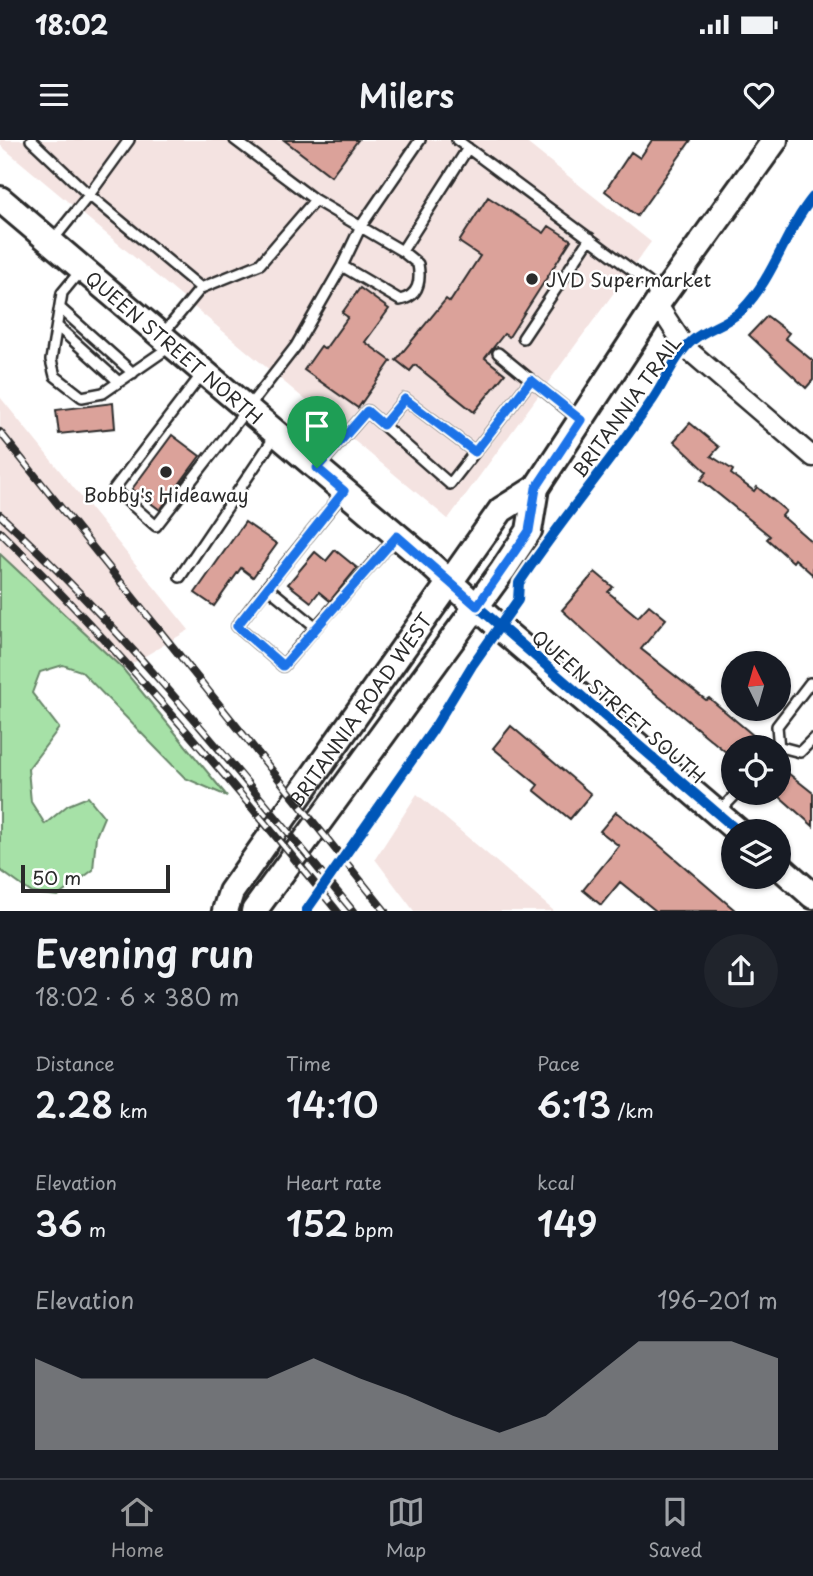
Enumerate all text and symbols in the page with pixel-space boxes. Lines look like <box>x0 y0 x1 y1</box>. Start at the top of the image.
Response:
text: 18:02 <box>35 5 108 44</box>
text: Milers <box>359 71 454 119</box>
icon: menu <box>35 76 73 114</box>
icon: heart <box>740 76 778 114</box>
street label: QUEEN STREET NORTH <box>80 264 269 431</box>
place label: JVD Supermarket <box>546 265 712 293</box>
marker: JVD Supermarket <box>524 271 540 287</box>
street label: BRITANNIA TRAIL <box>565 329 687 483</box>
pin <box>287 396 347 468</box>
icon: arrive <box>298 407 336 445</box>
marker: Bobby's Hideaway <box>158 464 174 480</box>
place label: Bobby's Hideaway <box>84 480 248 508</box>
street label: BRITANNIA ROAD WEST <box>281 607 438 813</box>
street label: QUEEN STREET SOUTH <box>526 623 712 789</box>
north arrow <box>721 651 791 721</box>
map controls <box>721 651 791 889</box>
button: locate <box>721 735 791 805</box>
button: layers <box>721 819 791 889</box>
scale bar <box>21 862 170 894</box>
text: 50 m <box>32 863 81 891</box>
text: Evening run <box>35 924 254 981</box>
button: share <box>704 934 778 1008</box>
text: 18:02 · 6 × 380 m <box>35 979 239 1014</box>
text: Distance <box>35 1049 115 1077</box>
text: Time <box>286 1049 331 1077</box>
text: Pace <box>537 1049 580 1077</box>
text: 2.28 <box>35 1077 113 1130</box>
text: 14:10 <box>286 1077 379 1130</box>
text: 6:13 <box>537 1077 611 1130</box>
text: km <box>113 1096 148 1124</box>
text: /km <box>611 1096 654 1124</box>
text: Elevation <box>35 1168 117 1196</box>
text: Heart rate <box>286 1168 382 1196</box>
text: kcal <box>537 1168 575 1196</box>
text: 36 <box>35 1196 83 1249</box>
text: 152 <box>286 1196 348 1249</box>
text: 149 <box>537 1196 598 1249</box>
text: m <box>83 1215 106 1243</box>
text: bpm <box>348 1215 394 1243</box>
text: Elevation <box>35 1282 134 1317</box>
text: 196–201 m <box>657 1282 778 1317</box>
tab: Home <box>111 1493 164 1563</box>
tab: Map <box>386 1493 426 1563</box>
tab: Saved <box>648 1493 702 1563</box>

